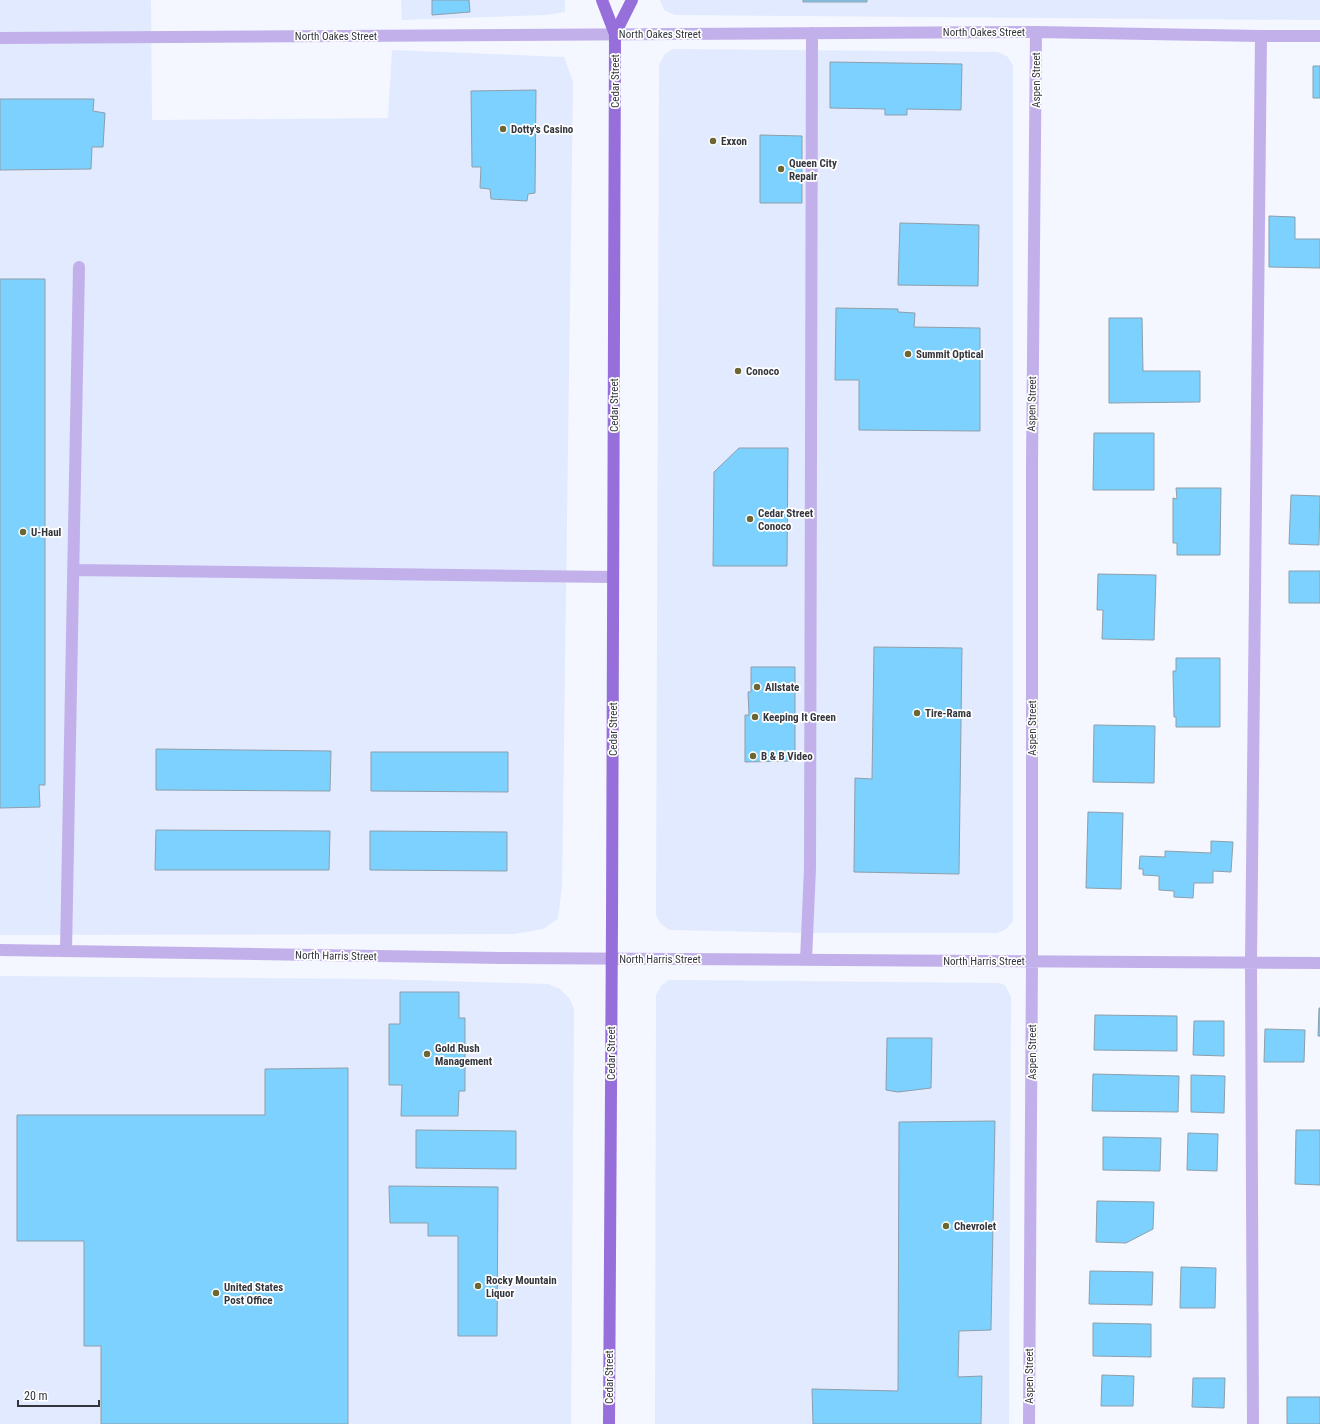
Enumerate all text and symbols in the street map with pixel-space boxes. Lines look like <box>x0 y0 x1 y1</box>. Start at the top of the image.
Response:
street label: North Oakes Street <box>943 26 1025 39</box>
street label: North Oakes Street <box>619 28 701 41</box>
street label: North Oakes Street <box>295 30 377 43</box>
street label: Aspen Street <box>1030 52 1043 108</box>
street label: Cedar Street <box>609 54 622 108</box>
place label: Dotty's Casino <box>511 123 574 136</box>
marker: Dotty's Casino <box>498 124 508 134</box>
place label: Exxon <box>721 135 747 148</box>
marker: Exxon <box>708 136 718 146</box>
place label: Queen City Repair <box>789 157 837 183</box>
marker: Queen City Repair <box>776 164 786 174</box>
place label: Summit Optical <box>916 348 984 361</box>
marker: Summit Optical <box>903 349 913 359</box>
place label: Conoco <box>746 365 780 378</box>
marker: Conoco <box>733 366 743 376</box>
street label: Aspen Street <box>1025 376 1039 432</box>
street label: Cedar Street <box>608 378 621 432</box>
place label: Cedar Street Conoco <box>758 507 814 533</box>
marker: Cedar Street Conoco <box>745 514 755 524</box>
place label: U-Haul <box>31 526 62 539</box>
marker: U-Haul <box>18 527 28 537</box>
place label: Allstate <box>765 681 799 694</box>
marker: Allstate <box>752 682 762 692</box>
street label: Aspen Street <box>1026 700 1039 756</box>
street label: Cedar Street <box>607 702 620 756</box>
place label: Tire-Rama <box>925 707 971 720</box>
marker: Tire-Rama <box>912 708 922 718</box>
place label: Keeping It Green <box>763 711 836 724</box>
marker: Keeping It Green <box>750 712 760 722</box>
place label: B & B Video <box>761 750 813 763</box>
marker: B & B Video <box>748 751 758 761</box>
street label: North Harris Street <box>295 949 377 963</box>
street label: North Harris Street <box>619 953 701 966</box>
street label: North Harris Street <box>943 955 1025 968</box>
street label: Aspen Street <box>1026 1024 1039 1080</box>
street label: Cedar Street <box>605 1026 618 1080</box>
place label: Gold Rush Management <box>435 1042 493 1068</box>
marker: Gold Rush Management <box>422 1049 432 1059</box>
place label: Chevrolet <box>954 1220 997 1233</box>
marker: Chevrolet <box>941 1221 951 1231</box>
place label: Rocky Mountain Liquor <box>486 1274 557 1300</box>
place label: United States Post Office <box>224 1281 283 1307</box>
marker: Rocky Mountain Liquor <box>473 1281 483 1291</box>
marker: United States Post Office <box>211 1288 221 1298</box>
street label: Aspen Street <box>1023 1348 1036 1404</box>
street label: Cedar Street <box>603 1350 616 1404</box>
scale bar <box>18 1382 99 1408</box>
text: 20 m <box>24 1389 48 1403</box>

